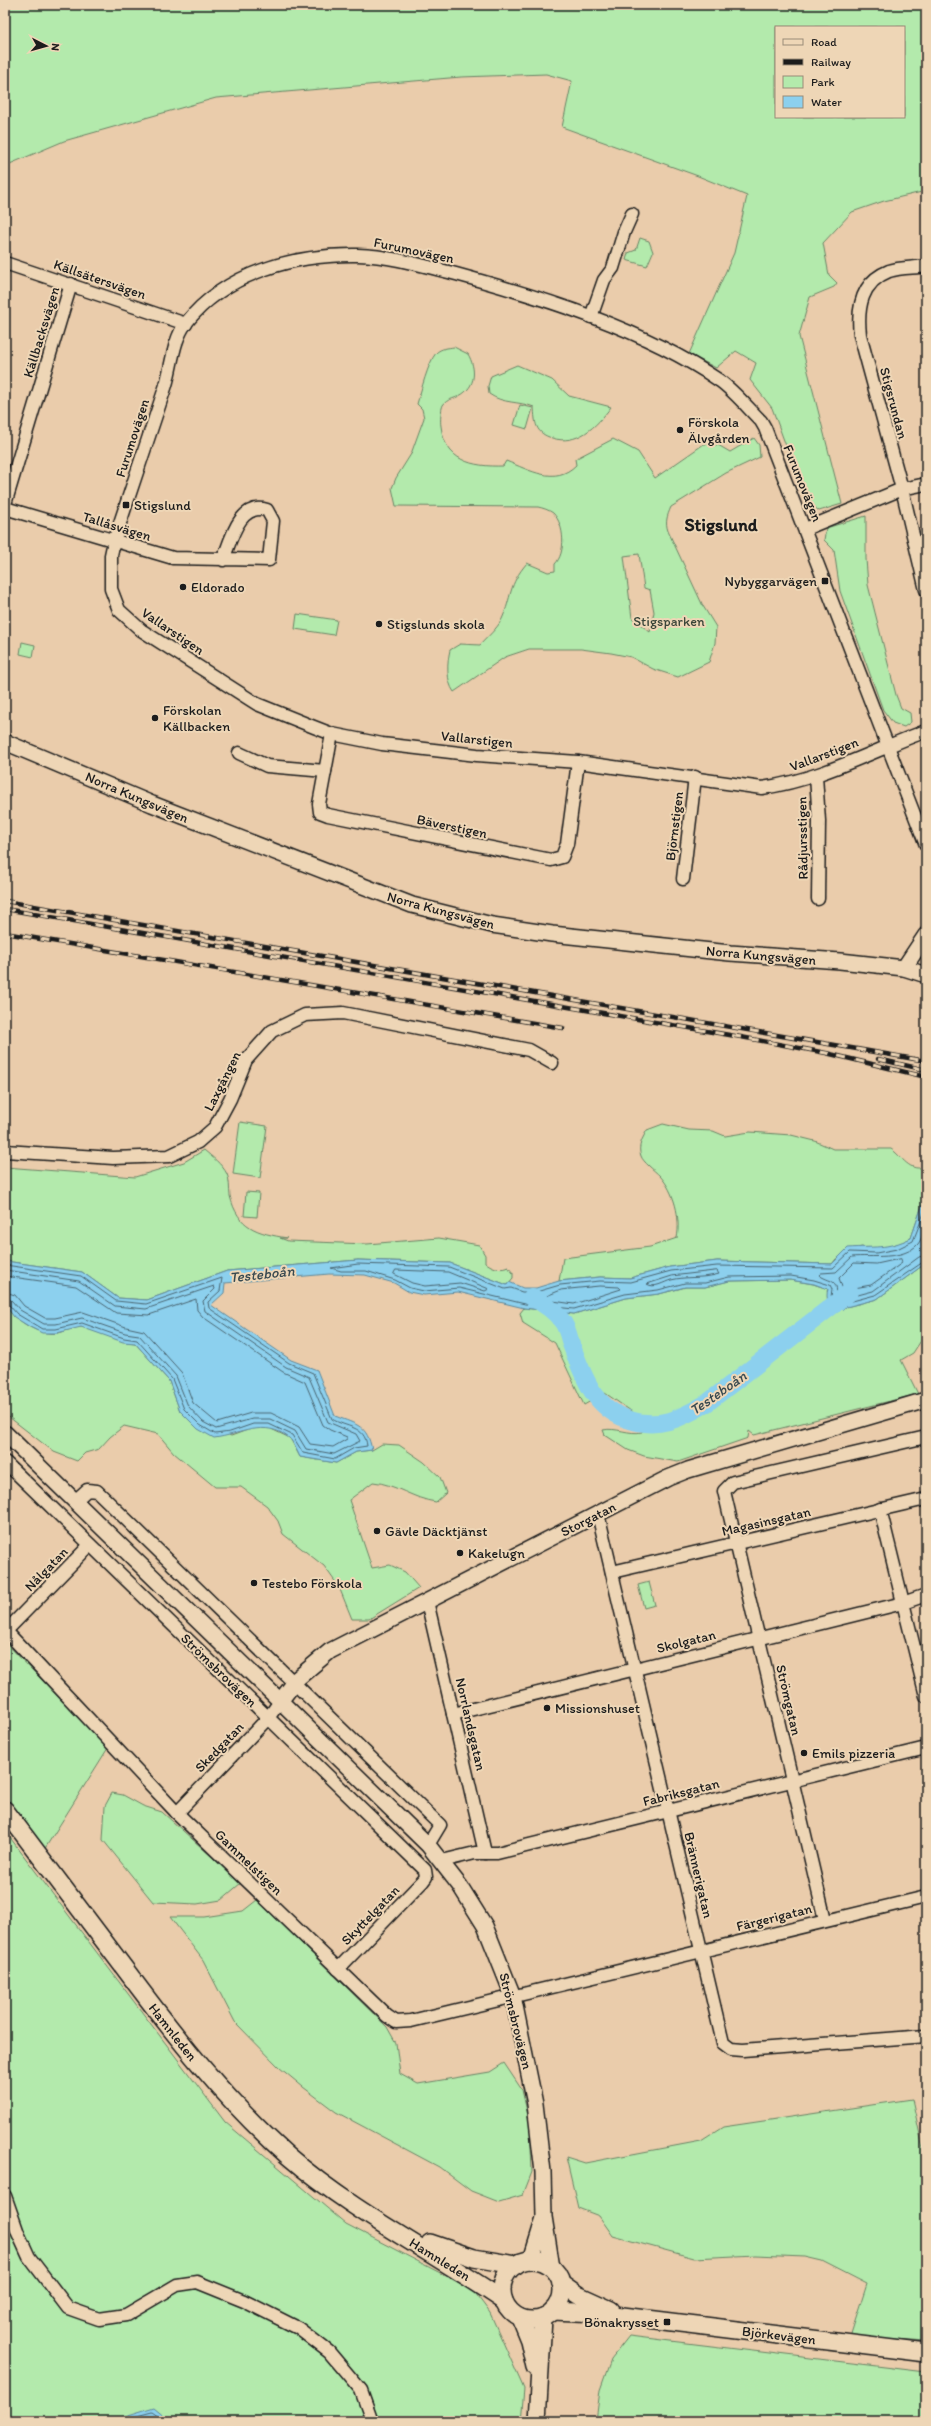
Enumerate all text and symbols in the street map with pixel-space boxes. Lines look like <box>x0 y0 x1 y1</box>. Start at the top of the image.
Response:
north arrow <box>26 26 66 66</box>
legend <box>775 26 905 118</box>
text: Road <box>811 35 837 49</box>
text: N <box>49 43 62 51</box>
text: Railway <box>811 55 851 69</box>
text: Park <box>811 75 835 89</box>
text: Water <box>811 95 842 109</box>
street label: Furumovägen <box>372 234 456 267</box>
street label: Källsätersvägen <box>51 256 148 303</box>
street label: Källbacksvägen <box>20 285 63 380</box>
street label: Stigsrundan <box>876 365 911 441</box>
street label: Furumovägen <box>112 396 153 480</box>
place label: Förskola Älvgården <box>688 414 750 447</box>
marker: Förskola Älvgården <box>675 425 685 435</box>
street label: Furumovägen <box>779 442 826 525</box>
place label: Stigslund <box>134 497 191 514</box>
marker: Stigslund <box>121 500 131 510</box>
street label: Tallåsvägen <box>81 508 153 545</box>
district label: Stigslund <box>684 514 758 536</box>
place label: Nybyggarvägen <box>725 573 817 590</box>
marker: Nybyggarvägen <box>820 576 830 586</box>
place label: Eldorado <box>191 579 245 596</box>
marker: Eldorado <box>178 582 188 592</box>
street label: Vallarstigen <box>138 604 207 659</box>
park label: Stigsparken <box>633 613 705 630</box>
place label: Stigslunds skola <box>387 616 485 633</box>
marker: Stigslunds skola <box>374 619 384 629</box>
place label: Förskolan Källbacken <box>163 702 230 735</box>
marker: Förskolan Källbacken <box>150 713 160 723</box>
street label: Vallarstigen <box>440 727 514 752</box>
street label: Vallarstigen <box>787 734 861 775</box>
street label: Norra Kungsvägen <box>83 768 191 827</box>
street label: Björnstigen <box>662 790 687 862</box>
street label: Rådjursstigen <box>793 796 812 880</box>
street label: Bäverstigen <box>415 811 489 842</box>
street label: Norra Kungsvägen <box>385 888 497 933</box>
street label: Norra Kungsvägen <box>705 942 817 969</box>
street label: Laxgången <box>200 1048 245 1114</box>
water label: Testeboån <box>229 1262 296 1286</box>
water label: Testeboån <box>686 1367 750 1419</box>
street label: Storgatan <box>558 1498 619 1541</box>
street label: Magasinsgatan <box>720 1503 812 1540</box>
place label: Gävle Däcktjänst <box>385 1523 488 1540</box>
marker: Gävle Däcktjänst <box>372 1526 382 1536</box>
street label: Nålgatan <box>21 1544 72 1595</box>
place label: Kakelugn <box>468 1545 525 1562</box>
marker: Kakelugn <box>455 1548 465 1558</box>
place label: Testebo Förskola <box>262 1575 362 1592</box>
marker: Testebo Förskola <box>249 1578 259 1588</box>
street label: Skolgatan <box>655 1626 718 1657</box>
street label: Strömsbrovägen <box>177 1630 260 1711</box>
street label: Strömgatan <box>772 1663 805 1737</box>
street label: Norrlandsgatan <box>452 1676 489 1772</box>
place label: Missionshuset <box>555 1700 640 1717</box>
marker: Missionshuset <box>542 1703 552 1713</box>
street label: Skedgatan <box>191 1718 248 1776</box>
place label: Emils pizzeria <box>812 1745 895 1762</box>
marker: Emils pizzeria <box>799 1748 809 1758</box>
street label: Fabriksgatan <box>641 1775 721 1810</box>
street label: Gammelstigen <box>211 1826 286 1899</box>
street label: Brännerigatan <box>680 1830 717 1920</box>
street label: Skyttelgatan <box>338 1882 403 1949</box>
street label: Färgerigatan <box>735 1900 814 1935</box>
street label: Strömsbrovägen <box>495 1971 536 2071</box>
street label: Hamnleden <box>145 2000 201 2065</box>
street label: Hamnleden <box>406 2234 474 2285</box>
place label: Bönakrysset <box>584 2314 659 2331</box>
marker: Bönakrysset <box>662 2317 672 2327</box>
street label: Björkevägen <box>741 2323 817 2348</box>

